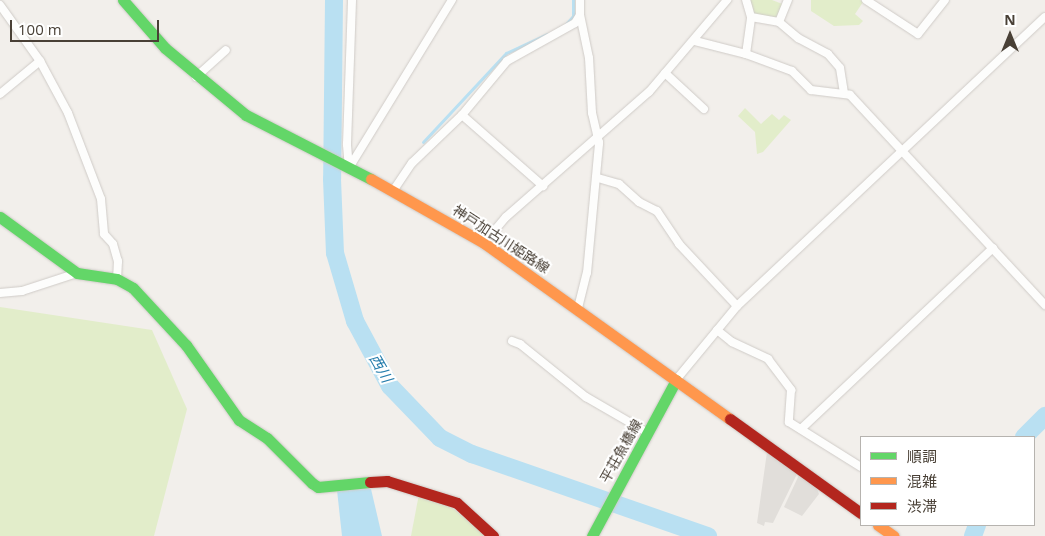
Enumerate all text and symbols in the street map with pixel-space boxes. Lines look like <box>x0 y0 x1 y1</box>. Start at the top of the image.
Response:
scale bar <box>12 10 161 42</box>
north arrow <box>985 10 1035 60</box>
text: N <box>1004 10 1016 29</box>
text: 100 m <box>18 19 62 39</box>
street label: 神戸加古川姫路線 <box>449 201 553 277</box>
water label: 西川 <box>366 351 396 385</box>
street label: 平荘魚橋線 <box>597 416 645 486</box>
legend <box>860 436 1035 526</box>
text: 順調 <box>907 446 937 466</box>
text: 混雑 <box>907 471 937 491</box>
text: 渋滞 <box>907 496 937 516</box>

